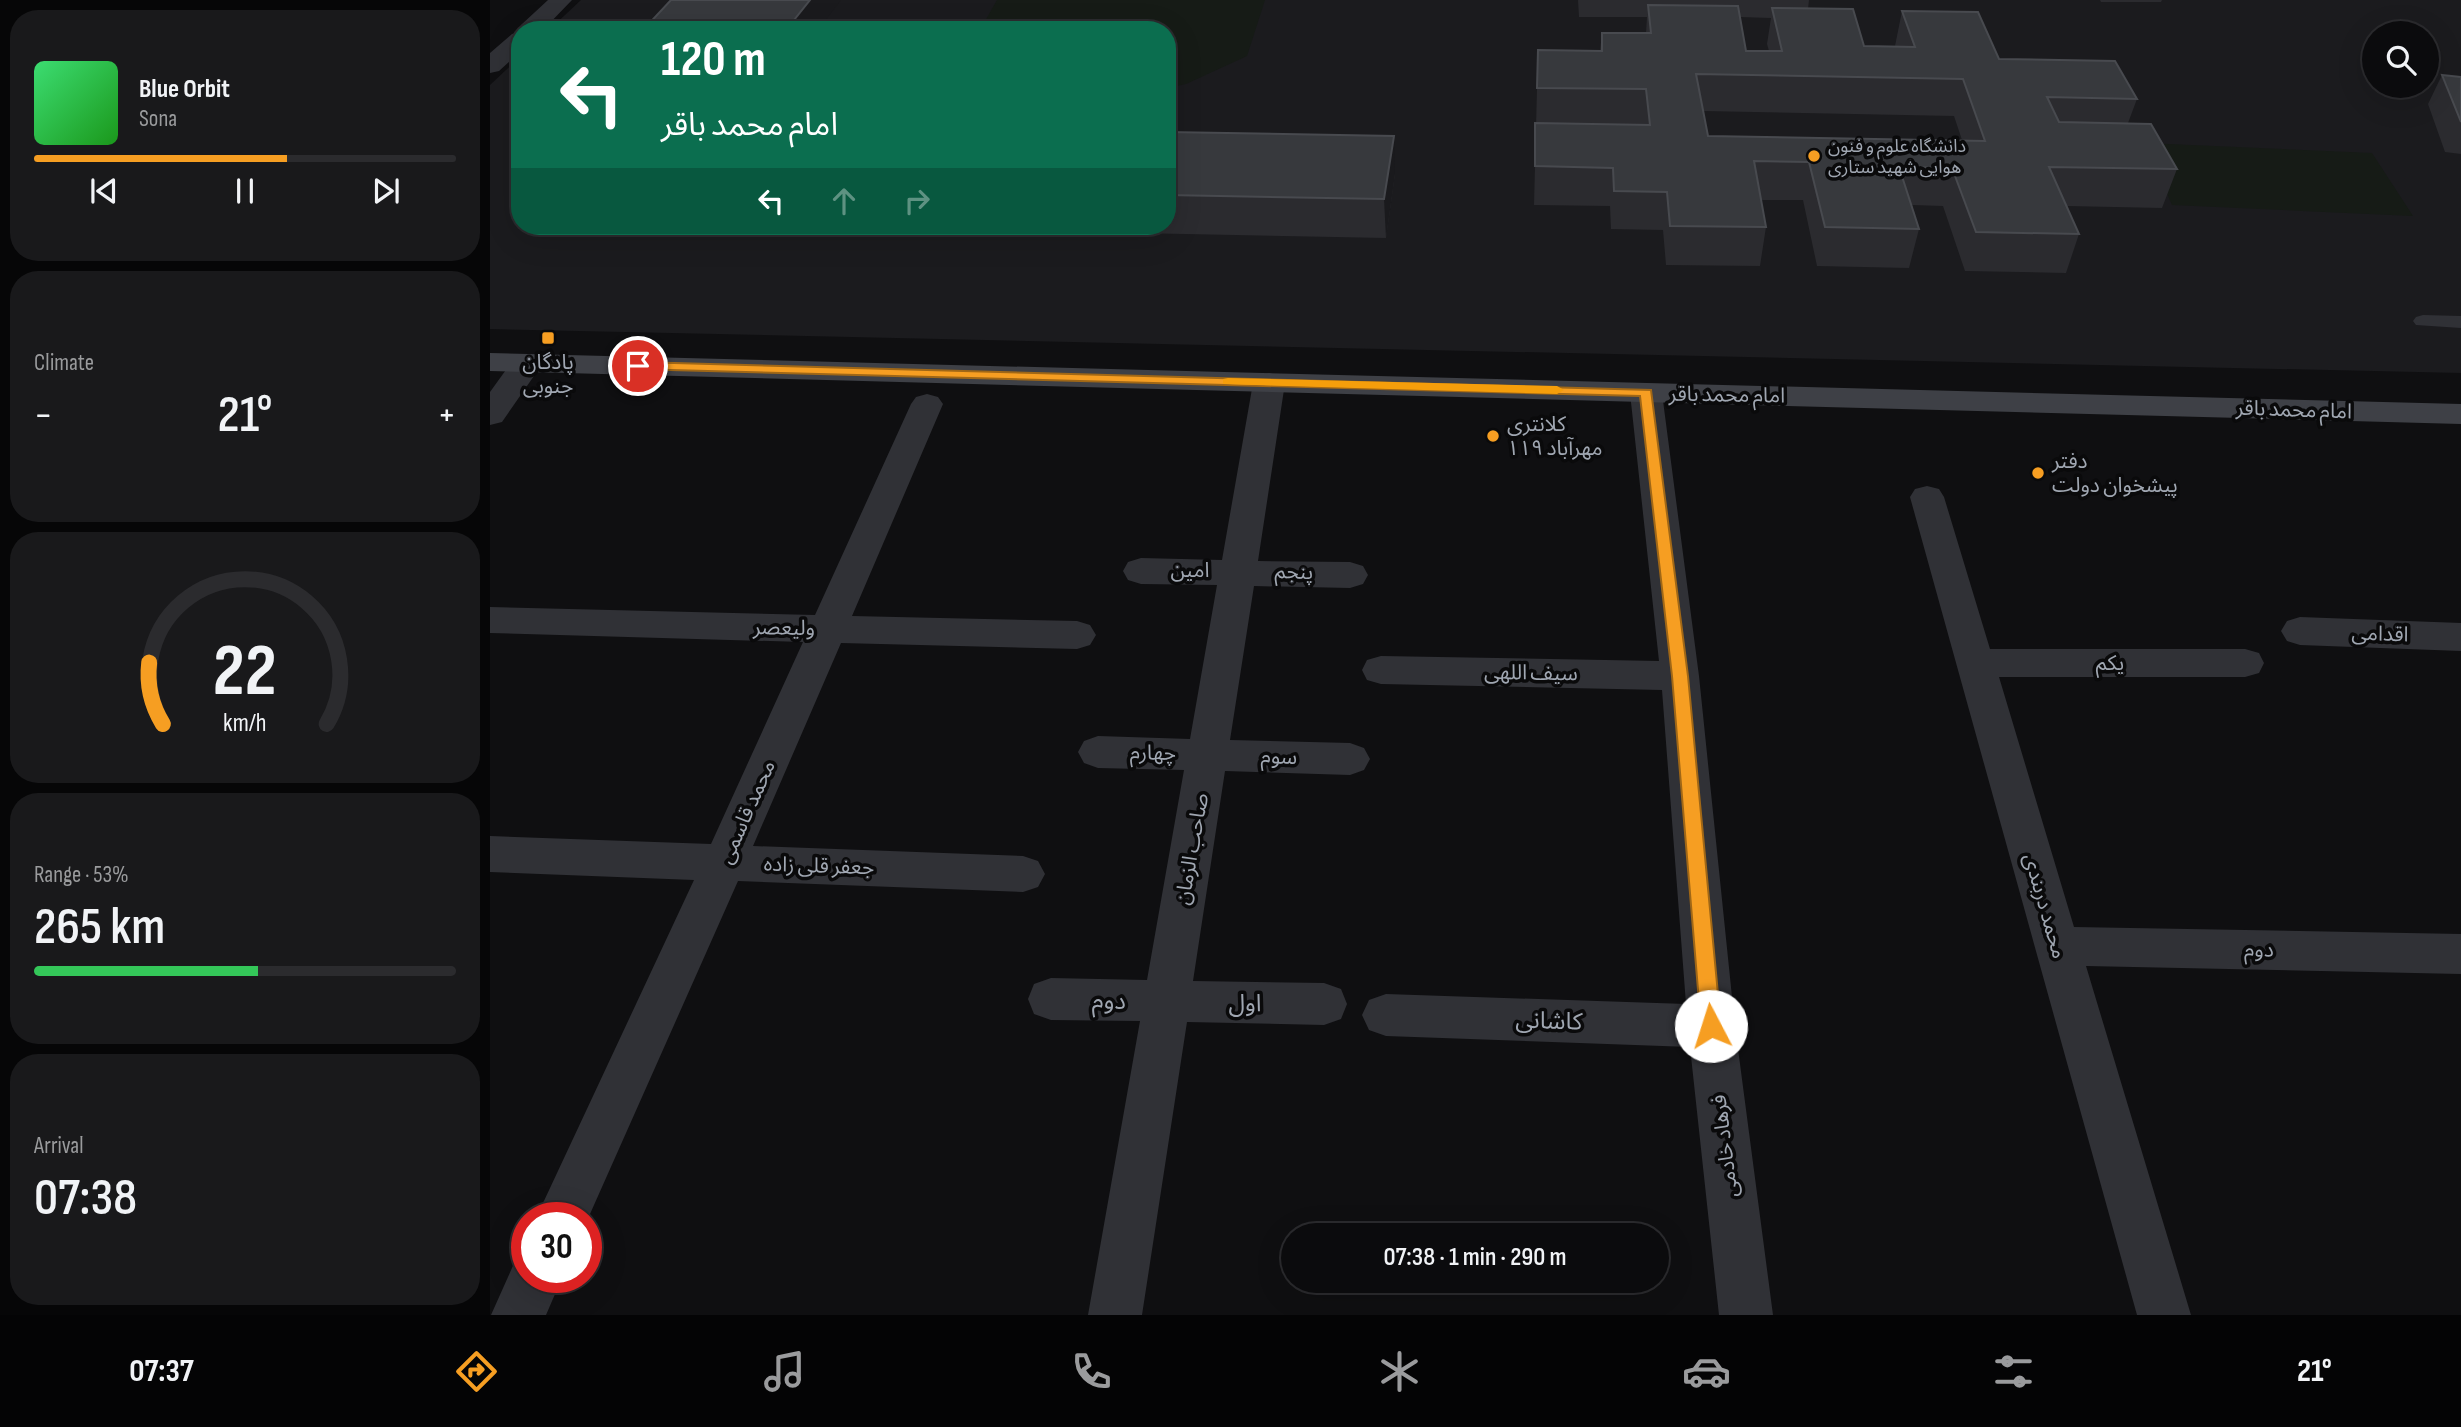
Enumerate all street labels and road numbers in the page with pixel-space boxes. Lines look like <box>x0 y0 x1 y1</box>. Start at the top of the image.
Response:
street label: امام محمد باقر <box>1668 381 1785 412</box>
street label: امام محمد باقر <box>2234 395 2352 428</box>
street label: امین <box>1170 558 1210 583</box>
street label: پنجم <box>1274 559 1314 587</box>
street label: ولیعصر <box>752 615 815 641</box>
street label: اقدامی <box>2351 621 2409 647</box>
street label: یکم <box>2096 651 2124 678</box>
street label: سیف اللهی <box>1484 660 1578 686</box>
street label: چهارم <box>1130 740 1176 769</box>
street label: سوم <box>1260 744 1298 773</box>
street label: محمد قاسمی <box>713 756 781 868</box>
street label: صاحب الزمان <box>1170 791 1214 907</box>
street label: محمد دربندی <box>2018 851 2072 961</box>
street label: جعفر قلی زاده <box>763 852 875 880</box>
street label: دوم <box>2244 937 2274 966</box>
street label: دوم <box>1092 986 1126 1019</box>
street label: اول <box>1228 989 1262 1018</box>
street label: کاشانی <box>1515 1005 1584 1037</box>
street label: فرهاد خادمی <box>1706 1093 1744 1199</box>

